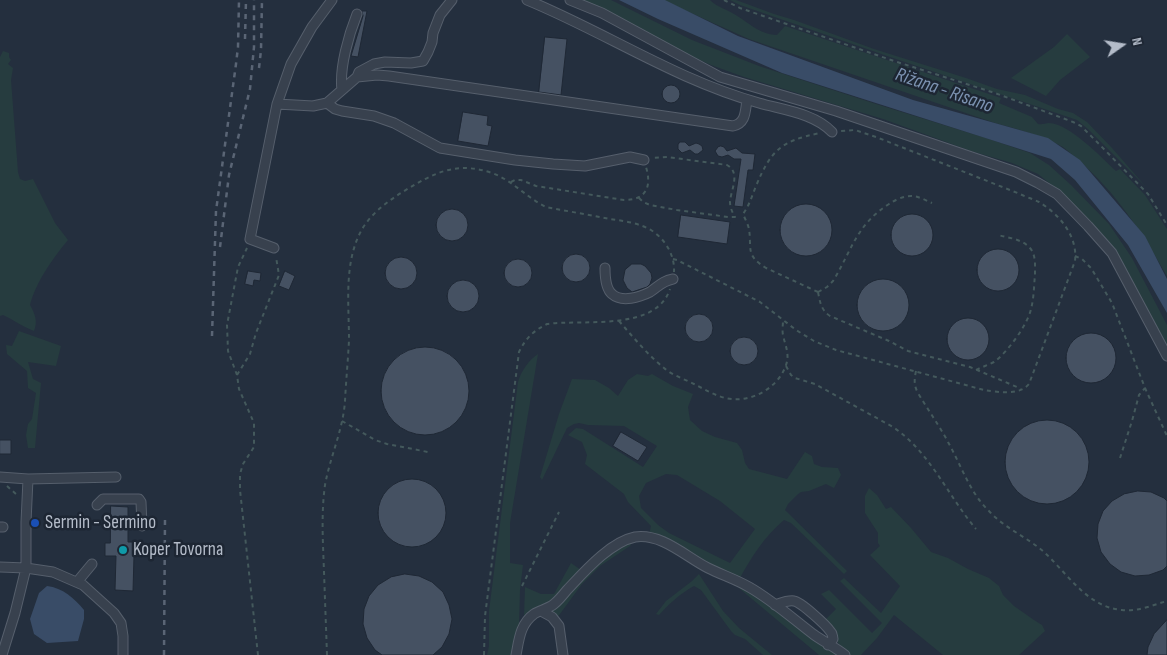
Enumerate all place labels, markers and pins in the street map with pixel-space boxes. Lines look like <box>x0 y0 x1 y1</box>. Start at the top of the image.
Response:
place label: Sermin - Sermino <box>45 512 156 534</box>
marker: Sermin - Sermino <box>29 517 41 529</box>
place label: Koper Tovorna <box>133 539 223 561</box>
marker: Koper Tovorna <box>117 544 129 556</box>

